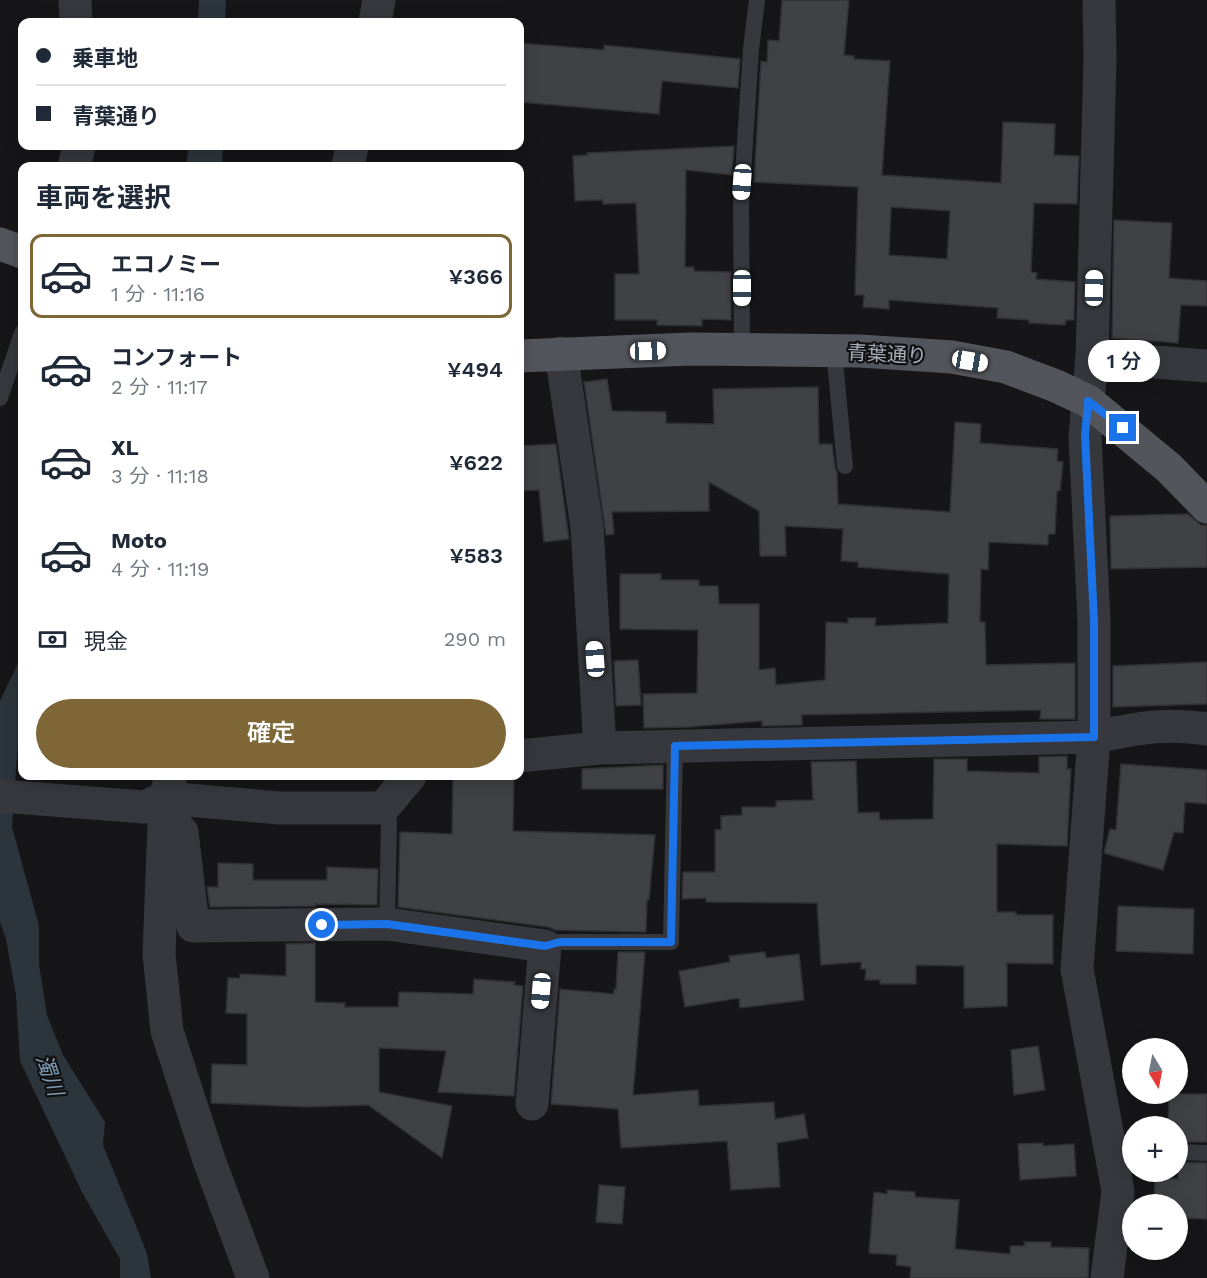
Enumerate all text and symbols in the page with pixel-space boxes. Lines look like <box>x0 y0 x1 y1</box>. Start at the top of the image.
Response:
text: 乗車地 <box>72 46 138 71</box>
text: 青葉通り <box>72 104 160 129</box>
car <box>732 163 752 201</box>
text: 車両を選択 <box>36 182 171 214</box>
icon: car <box>39 249 93 303</box>
text: エコノミー <box>111 252 221 277</box>
text: ¥366 <box>449 264 503 289</box>
car <box>733 270 751 306</box>
car <box>1085 270 1103 306</box>
text: 1 分 · 11:16 <box>111 282 205 306</box>
street label: 青葉通り <box>846 340 928 368</box>
car <box>630 341 666 361</box>
callout: 1 分 <box>1087 341 1159 383</box>
icon: car <box>39 342 93 396</box>
text: コンフォート <box>111 345 242 370</box>
car <box>951 349 989 373</box>
text: 1 分 <box>1107 349 1141 373</box>
text: ¥494 <box>447 357 503 382</box>
text: 2 分 · 11:17 <box>111 375 208 399</box>
route end <box>1109 414 1136 441</box>
icon: car <box>39 435 93 489</box>
text: XL <box>111 435 139 460</box>
text: ¥622 <box>449 450 503 475</box>
text: 3 分 · 11:18 <box>111 464 209 488</box>
icon: car <box>39 528 93 582</box>
text: Moto <box>111 528 167 553</box>
text: ¥583 <box>450 543 503 568</box>
text: 4 分 · 11:19 <box>111 557 209 581</box>
icon: cash <box>36 623 69 656</box>
text: 290 m <box>444 627 506 651</box>
text: 現金 <box>84 629 128 654</box>
car <box>585 640 605 678</box>
button: 確定 <box>36 699 506 768</box>
route start <box>308 911 335 938</box>
car <box>530 972 552 1010</box>
north arrow <box>1122 1038 1188 1104</box>
map controls <box>1122 1038 1188 1260</box>
water label: 濁川 <box>31 1051 69 1101</box>
button: + <box>1122 1116 1188 1182</box>
button: − <box>1122 1194 1188 1260</box>

